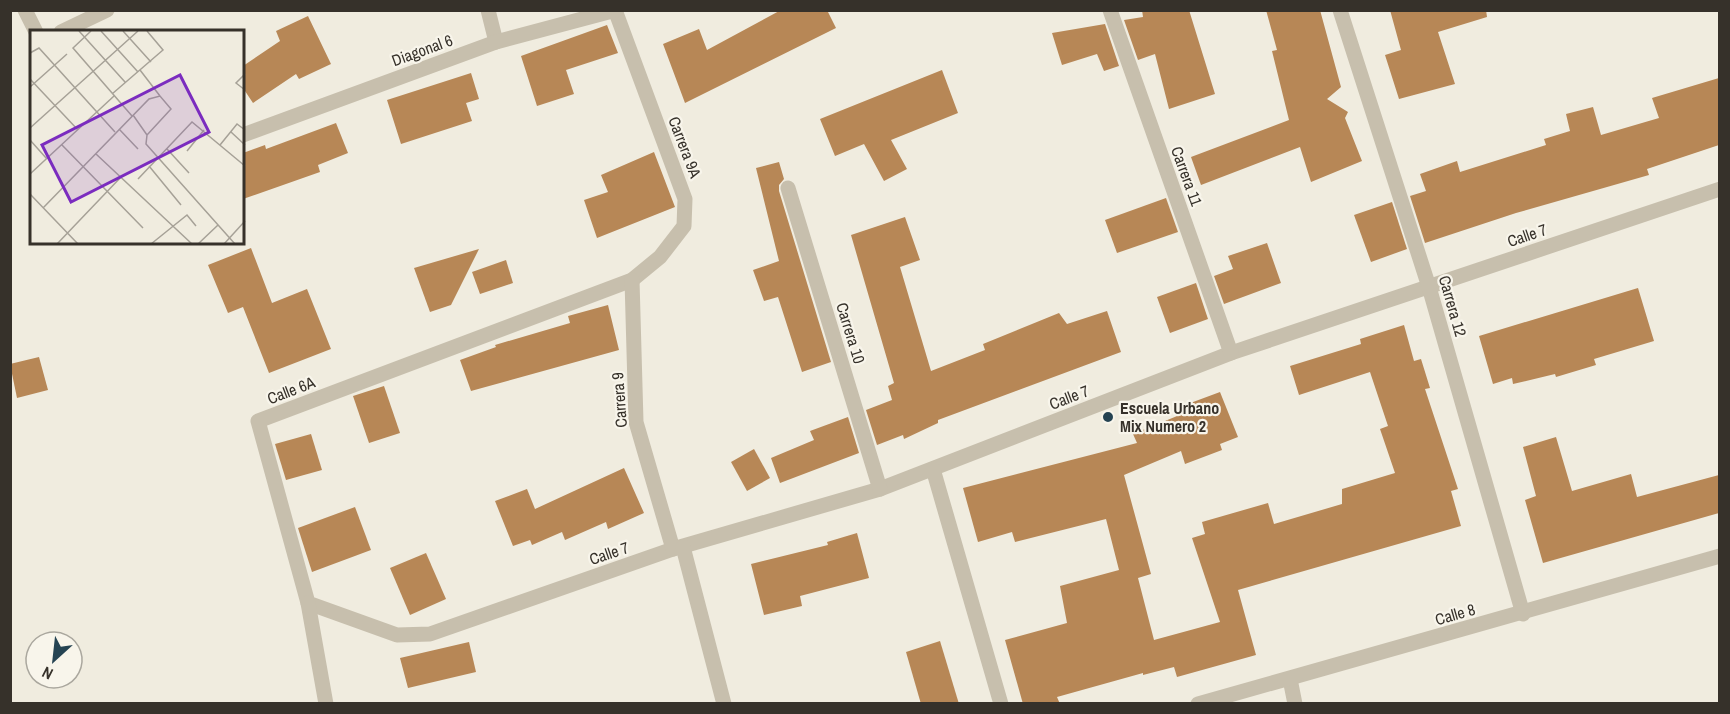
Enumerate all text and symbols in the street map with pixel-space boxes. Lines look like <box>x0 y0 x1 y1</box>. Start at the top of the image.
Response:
street label: Diagonal 6 <box>388 29 456 71</box>
inset map <box>30 30 244 244</box>
street label: Carrera 9A <box>663 113 707 181</box>
street label: Carrera 11 <box>1166 143 1208 209</box>
street label: Calle 7 <box>1504 218 1550 252</box>
street label: Carrera 12 <box>1434 273 1472 339</box>
street label: Carrera 10 <box>831 300 871 366</box>
street label: Calle 6A <box>264 371 318 409</box>
street label: Carrera 9 <box>606 372 632 428</box>
street label: Calle 7 <box>1046 379 1092 415</box>
place label: Escuela Urbano Mix Numero 2 <box>1120 397 1219 437</box>
marker: Escuela Urbano Mix Numero 2 <box>1101 410 1115 424</box>
street label: Calle 7 <box>586 536 632 570</box>
street label: Calle 8 <box>1432 598 1478 630</box>
north arrow <box>24 630 84 690</box>
text: N <box>38 661 56 685</box>

